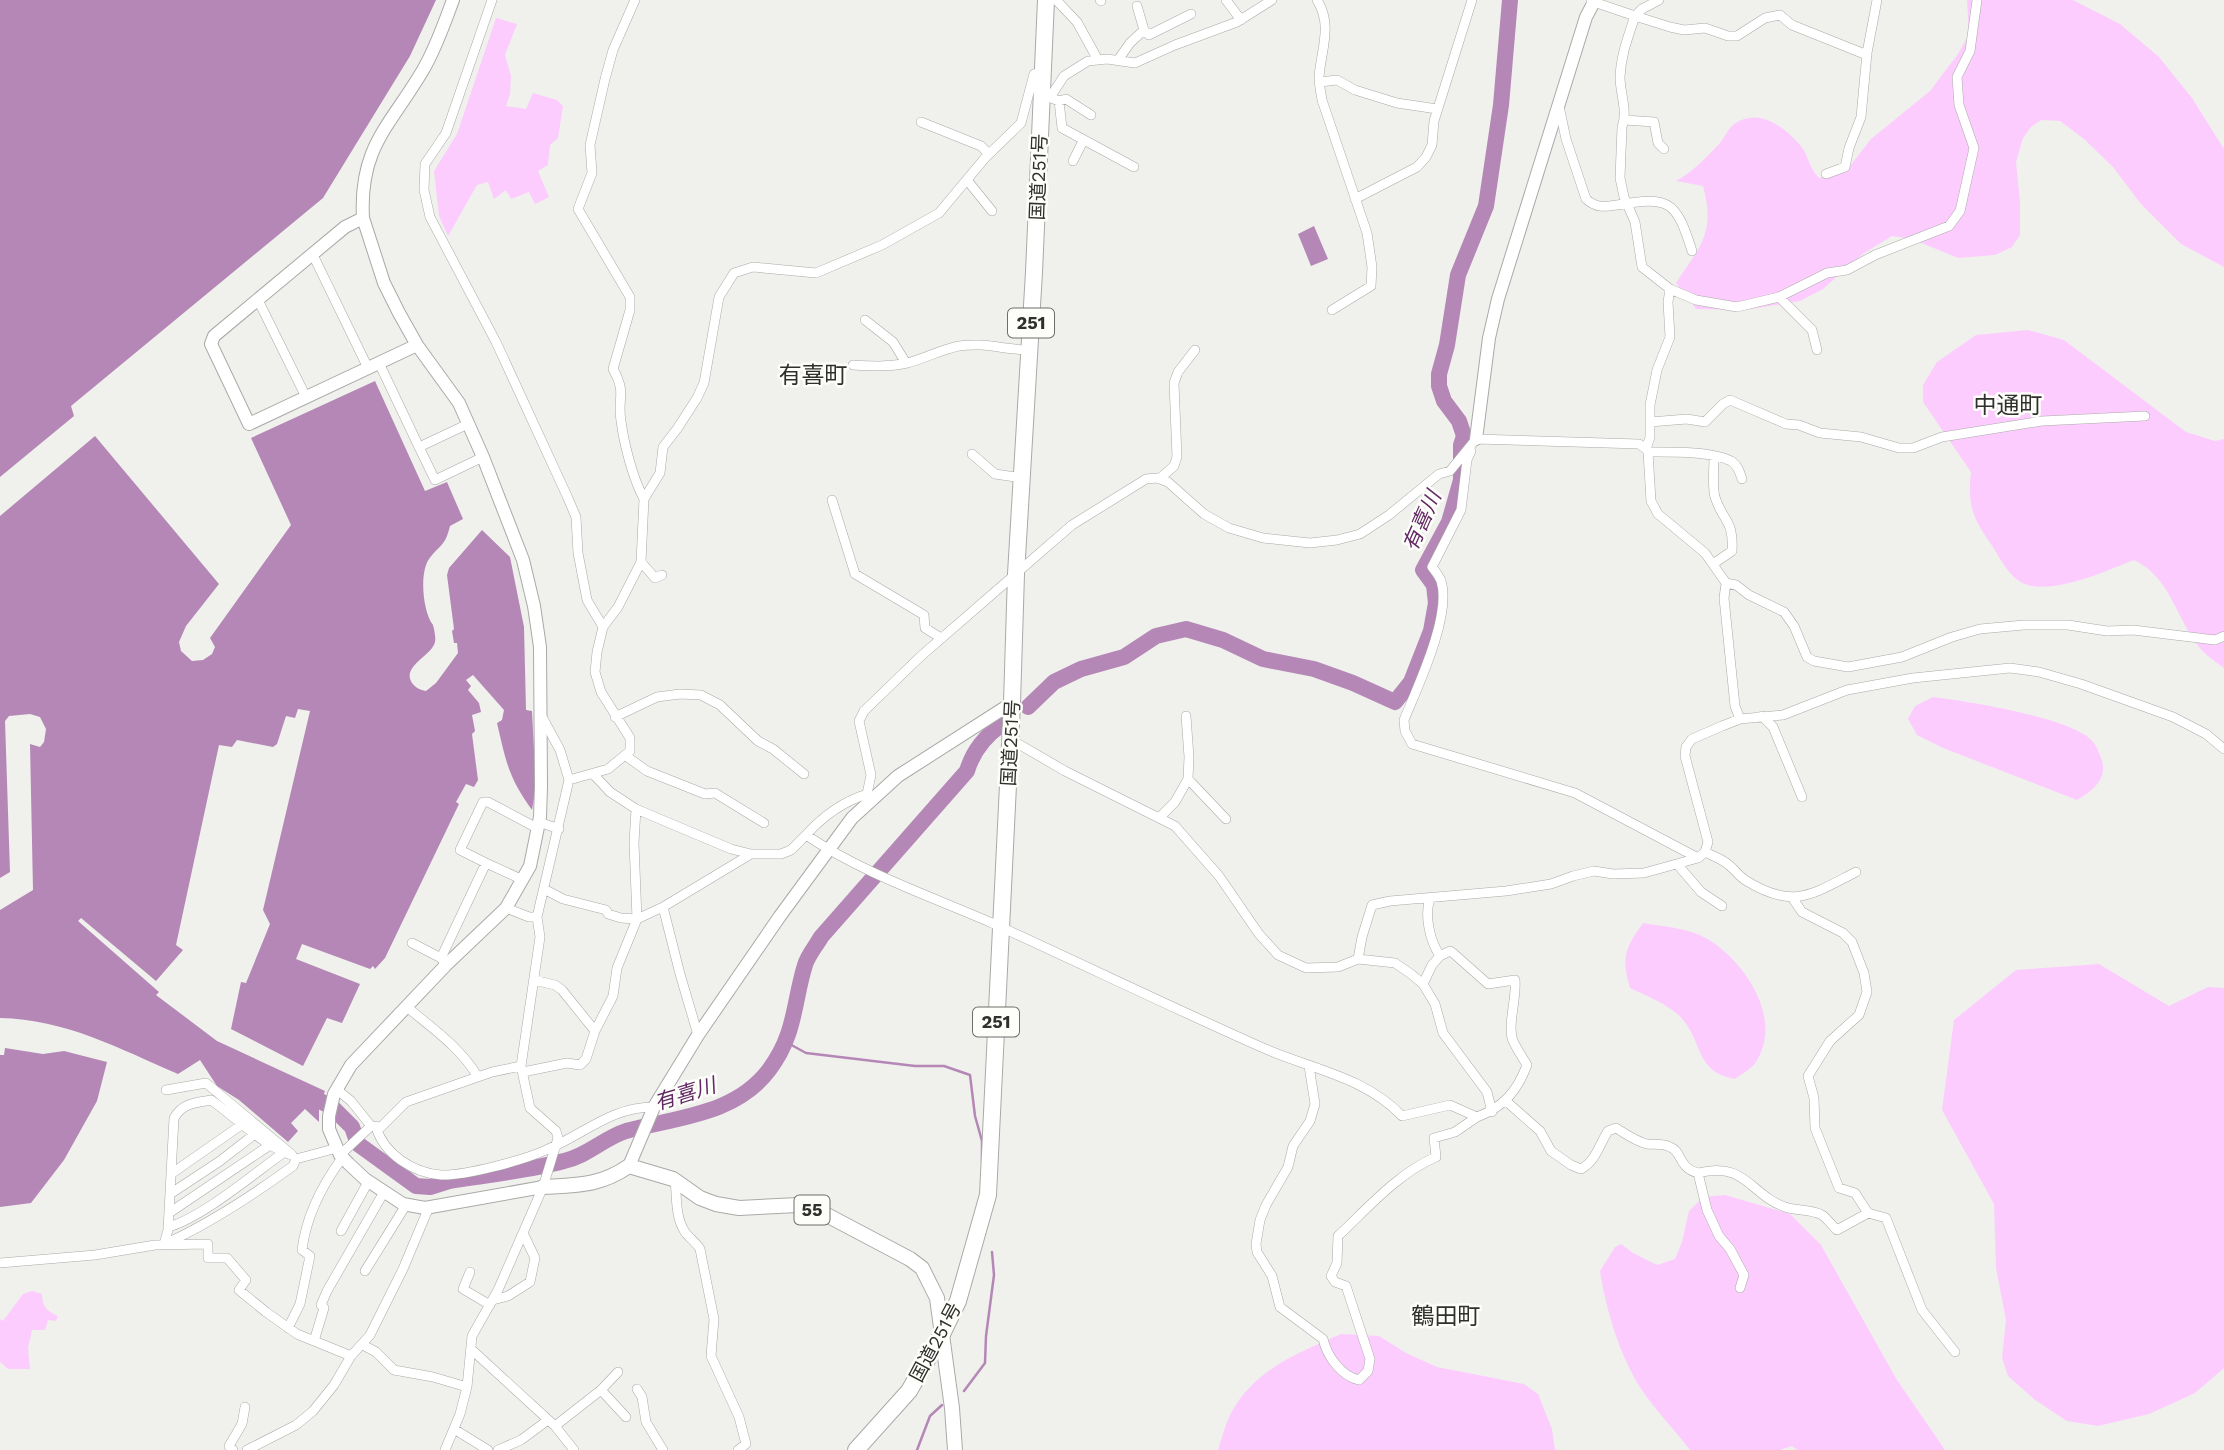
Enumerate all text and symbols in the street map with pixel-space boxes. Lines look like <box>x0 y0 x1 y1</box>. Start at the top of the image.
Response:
street label: 国道251号 <box>1025 133 1052 221</box>
road number: 251 <box>1008 309 1054 338</box>
district label: 有喜町 <box>779 362 848 389</box>
district label: 中通町 <box>1974 392 2043 419</box>
water label: 有喜川 <box>1397 485 1447 555</box>
street label: 国道251号 <box>997 699 1024 787</box>
road number: 251 <box>973 1007 1019 1036</box>
water label: 有喜川 <box>651 1072 721 1115</box>
road number: 55 <box>794 1196 830 1224</box>
street label: 国道251号 <box>905 1299 966 1386</box>
district label: 鶴田町 <box>1412 1303 1481 1330</box>

